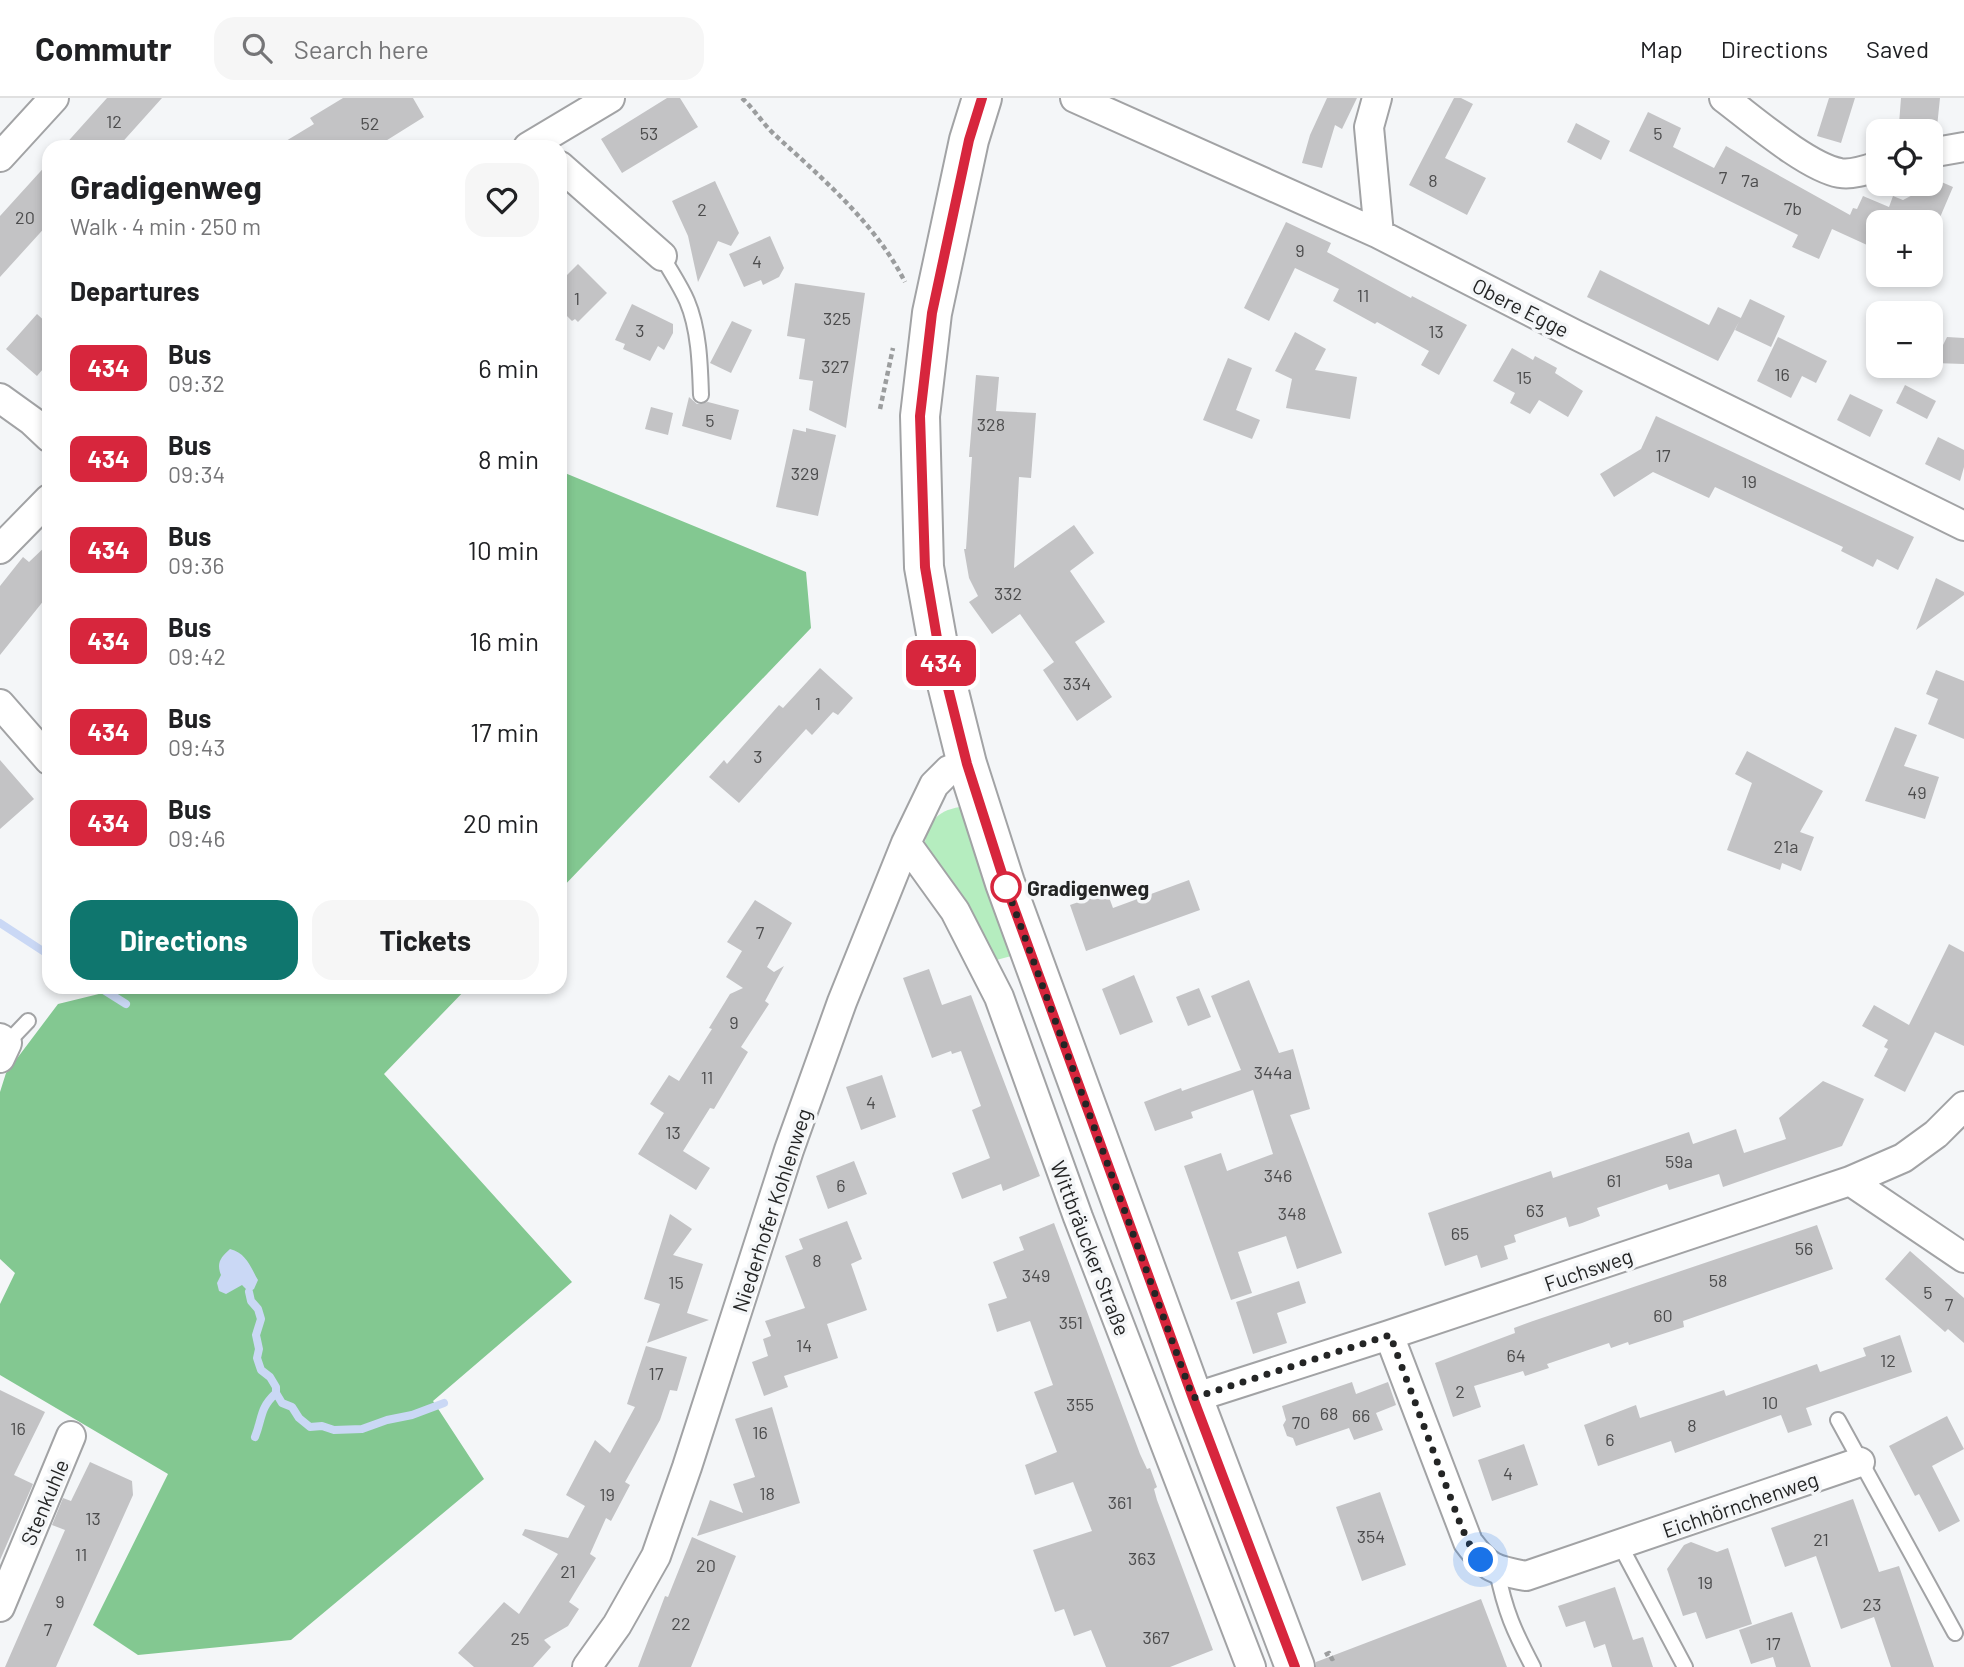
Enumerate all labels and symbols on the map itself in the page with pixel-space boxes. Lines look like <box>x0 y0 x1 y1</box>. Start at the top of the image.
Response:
house number: 12 <box>106 110 122 132</box>
house number: 52 <box>361 112 379 134</box>
house number: 53 <box>640 122 658 144</box>
house number: 5 <box>1653 122 1663 144</box>
house number: 7 <box>1719 166 1728 188</box>
house number: 8 <box>1428 169 1438 191</box>
house number: 7a <box>1741 169 1759 191</box>
house number: 7b <box>1784 197 1802 219</box>
house number: 2 <box>697 198 707 220</box>
house number: 20 <box>15 206 35 228</box>
house number: 9 <box>1295 239 1305 261</box>
house number: 4 <box>752 250 762 272</box>
street label: Obere Egge <box>1469 272 1573 342</box>
house number: 11 <box>1357 284 1369 306</box>
house number: 1 <box>574 287 580 309</box>
house number: 325 <box>823 307 851 329</box>
house number: 3 <box>635 319 645 341</box>
house number: 13 <box>1428 320 1444 342</box>
house number: 327 <box>821 355 849 377</box>
house number: 16 <box>1774 363 1790 385</box>
house number: 15 <box>1516 366 1532 388</box>
house number: 5 <box>705 409 715 431</box>
house number: 328 <box>977 413 1005 435</box>
house number: 17 <box>1656 444 1671 466</box>
house number: 329 <box>791 462 819 484</box>
house number: 19 <box>1741 470 1757 492</box>
house number: 332 <box>994 582 1022 604</box>
line badge: 434 <box>901 640 981 686</box>
house number: 334 <box>1063 672 1091 694</box>
house number: 1 <box>815 692 821 714</box>
house number: 3 <box>753 745 763 767</box>
house number: 49 <box>1907 781 1927 803</box>
house number: 21a <box>1774 835 1798 857</box>
marker: Gradigenweg <box>991 872 1021 902</box>
place label: Gradigenweg <box>1027 875 1149 900</box>
house number: 7 <box>756 921 765 943</box>
house number: 9 <box>729 1011 739 1033</box>
house number: 344a <box>1254 1061 1292 1083</box>
house number: 11 <box>701 1066 713 1088</box>
house number: 4 <box>866 1091 876 1113</box>
street label: Niederhofer Kohlenweg <box>726 1105 816 1315</box>
house number: 13 <box>665 1121 681 1143</box>
house number: 59a <box>1665 1150 1693 1172</box>
street label: Wittbräucker Straße <box>1046 1157 1136 1339</box>
house number: 346 <box>1264 1164 1292 1186</box>
house number: 61 <box>1606 1169 1622 1191</box>
house number: 6 <box>836 1174 846 1196</box>
house number: 63 <box>1526 1199 1544 1221</box>
house number: 348 <box>1278 1202 1306 1224</box>
house number: 65 <box>1451 1222 1469 1244</box>
house number: 56 <box>1795 1237 1813 1259</box>
street label: Fuchsweg <box>1541 1242 1635 1296</box>
house number: 8 <box>812 1249 822 1271</box>
house number: 349 <box>1022 1264 1050 1286</box>
house number: 58 <box>1709 1269 1727 1291</box>
house number: 15 <box>668 1271 684 1293</box>
house number: 5 <box>1923 1281 1933 1303</box>
house number: 7 <box>1945 1293 1954 1315</box>
house number: 60 <box>1653 1304 1673 1326</box>
house number: 351 <box>1059 1311 1083 1333</box>
house number: 14 <box>796 1334 812 1356</box>
house number: 64 <box>1506 1344 1526 1366</box>
house number: 12 <box>1880 1349 1896 1371</box>
house number: 17 <box>649 1362 664 1384</box>
house number: 2 <box>1455 1380 1465 1402</box>
house number: 10 <box>1762 1391 1778 1413</box>
house number: 355 <box>1066 1393 1094 1415</box>
house number: 68 <box>1320 1402 1338 1424</box>
house number: 66 <box>1352 1404 1370 1426</box>
house number: 70 <box>1292 1411 1310 1433</box>
house number: 8 <box>1687 1414 1697 1436</box>
house number: 16 <box>10 1417 26 1439</box>
house number: 16 <box>752 1421 768 1443</box>
house number: 6 <box>1605 1428 1615 1450</box>
street label: Stenkuhle <box>15 1455 73 1549</box>
house number: 4 <box>1503 1462 1513 1484</box>
street label: Eichhörnchenweg <box>1659 1466 1821 1542</box>
house number: 18 <box>759 1482 775 1504</box>
house number: 19 <box>599 1483 615 1505</box>
house number: 361 <box>1108 1491 1132 1513</box>
house number: 13 <box>85 1507 101 1529</box>
house number: 354 <box>1357 1525 1385 1547</box>
house number: 21 <box>1813 1528 1829 1550</box>
your location <box>1463 1542 1498 1577</box>
house number: 11 <box>75 1543 87 1565</box>
house number: 363 <box>1128 1547 1156 1569</box>
house number: 20 <box>696 1554 716 1576</box>
house number: 21 <box>560 1560 576 1582</box>
house number: 19 <box>1697 1571 1713 1593</box>
house number: 9 <box>55 1590 65 1612</box>
house number: 23 <box>1863 1593 1881 1615</box>
house number: 22 <box>671 1612 691 1634</box>
house number: 7 <box>44 1618 53 1640</box>
house number: 367 <box>1142 1626 1170 1648</box>
house number: 25 <box>511 1627 529 1649</box>
house number: 17 <box>1766 1632 1781 1654</box>

